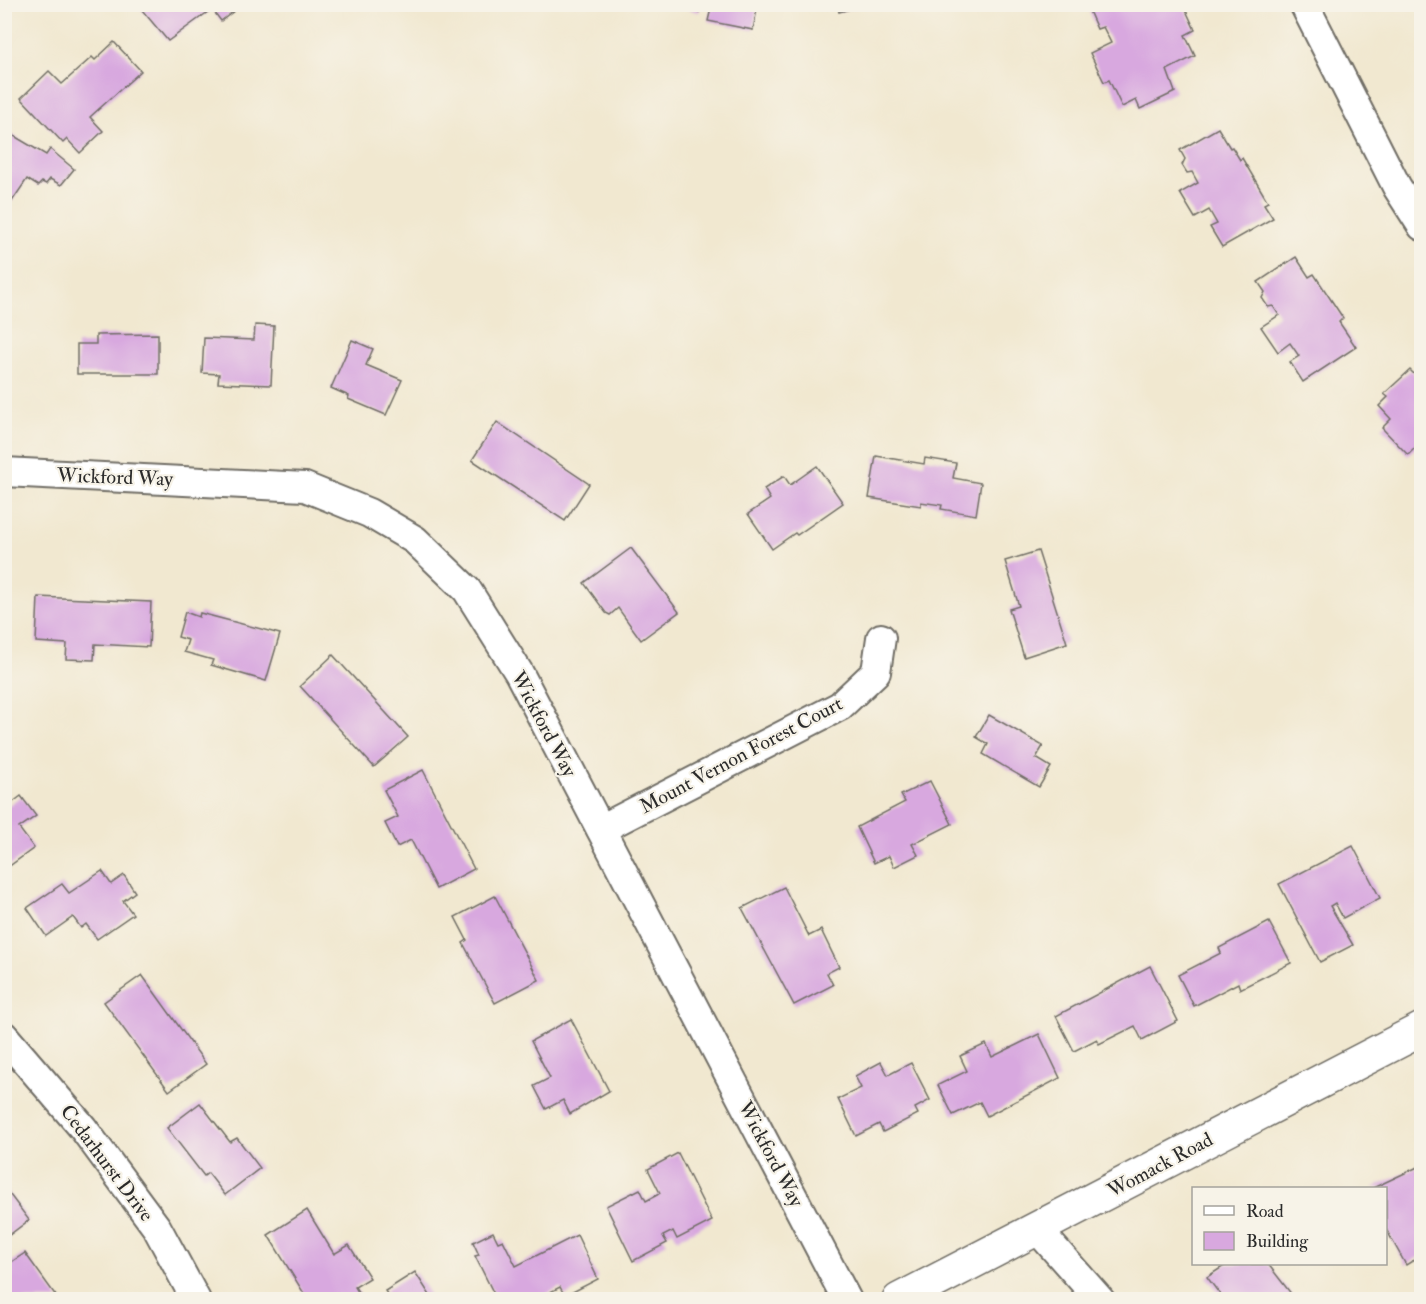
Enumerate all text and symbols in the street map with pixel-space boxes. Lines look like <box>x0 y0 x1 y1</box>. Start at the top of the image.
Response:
street label: Wickford Way <box>56 462 175 492</box>
street label: Wickford Way <box>505 666 583 782</box>
street label: Mount Vernon Forest Court <box>635 691 847 819</box>
street label: Wickford Way <box>732 1096 810 1212</box>
street label: Cedarhurst Drive <box>55 1100 159 1226</box>
street label: Womack Road <box>1102 1127 1217 1204</box>
legend <box>1192 1187 1387 1265</box>
text: Road <box>1246 1200 1284 1223</box>
text: Building <box>1246 1230 1309 1253</box>

